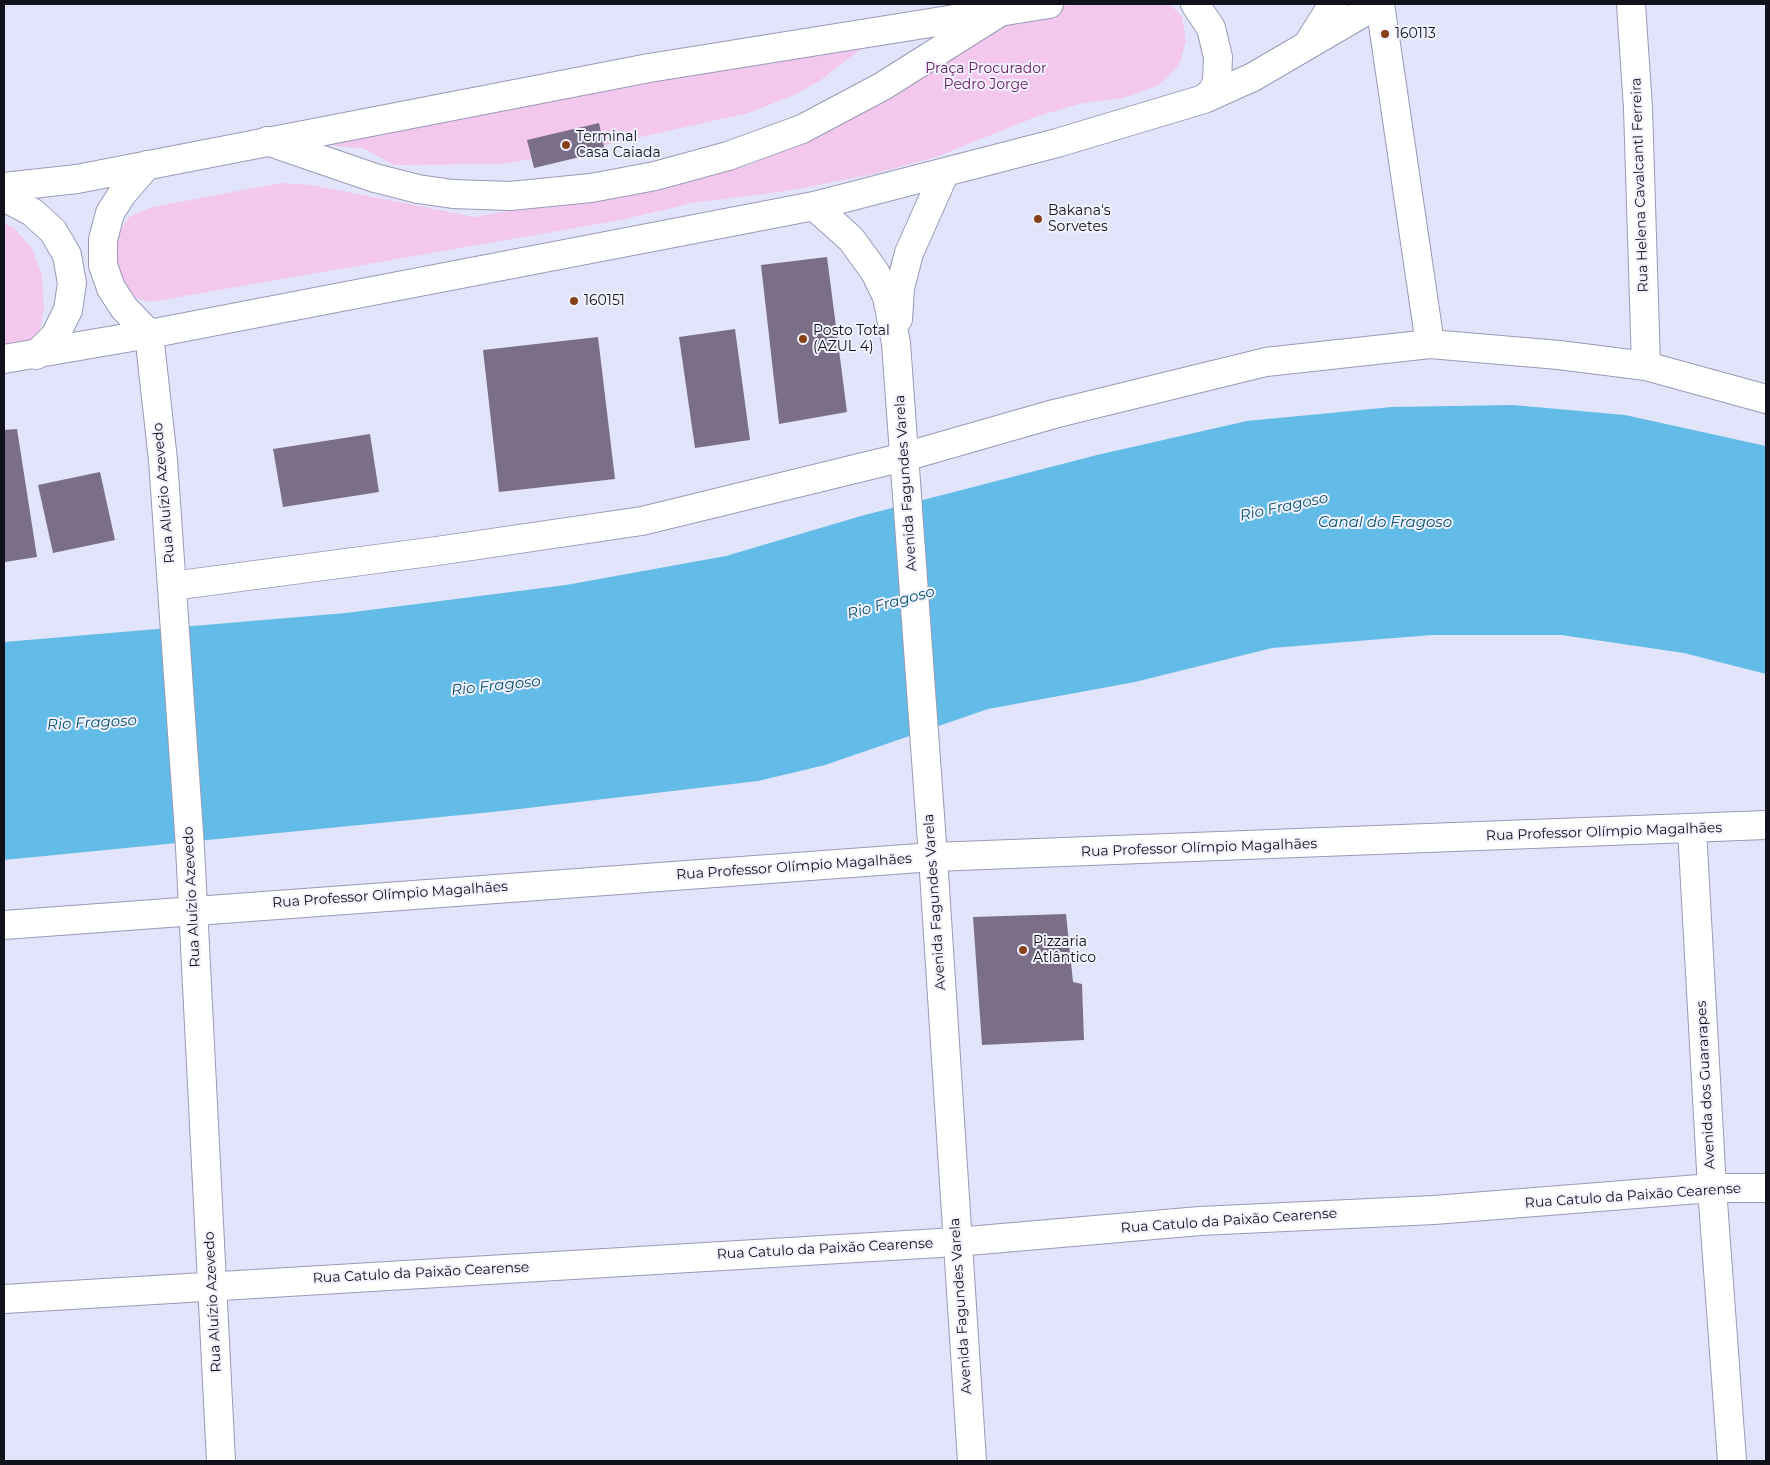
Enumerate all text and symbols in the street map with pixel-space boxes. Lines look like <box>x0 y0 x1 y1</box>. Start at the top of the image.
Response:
place label: 160113 <box>1395 26 1436 42</box>
marker: 160113 <box>1379 28 1391 40</box>
park label: Praça Procurador Pedro Jorge <box>925 61 1047 94</box>
street label: Rua Helena CavalcantI Ferreira <box>1628 77 1652 293</box>
place label: Terminal Casa Caiada <box>576 129 661 162</box>
marker: Terminal Casa Caiada <box>560 139 572 151</box>
place label: Bakana's Sorvetes <box>1048 203 1111 236</box>
marker: Bakana's Sorvetes <box>1032 213 1044 225</box>
place label: 160151 <box>584 293 625 309</box>
marker: 160151 <box>568 295 580 307</box>
place label: Posto Total (AZUL 4) <box>813 323 890 356</box>
marker: Posto Total (AZUL 4) <box>797 333 809 345</box>
street label: Avenida Fagundes Varela <box>891 394 921 572</box>
street label: Rua Aluízio Azevedo <box>149 422 179 564</box>
water label: Rio Fragoso <box>1238 489 1330 525</box>
water label: Canal do Fragoso <box>1318 514 1452 532</box>
water label: Rio Fragoso <box>845 583 937 623</box>
water label: Rio Fragoso <box>450 672 542 700</box>
water label: Rio Fragoso <box>47 712 137 734</box>
street label: Avenida Fagundes Varela <box>920 813 950 991</box>
street label: Rua Professor Olímpio Magalhães <box>1486 819 1722 845</box>
street label: Rua Aluízio Azevedo <box>180 826 204 968</box>
street label: Rua Professor Olímpio Magalhães <box>1081 835 1317 861</box>
street label: Rua Professor Olímpio Magalhães <box>676 850 912 884</box>
street label: Rua Professor Olímpio Magalhães <box>272 878 508 912</box>
place label: Pizzaria Atlântico <box>1033 934 1096 966</box>
marker: Pizzaria Atlântico <box>1017 944 1029 956</box>
street label: Avenida dos Guararapes <box>1693 1000 1719 1170</box>
street label: Rua Catulo da Paixão Cearense <box>1524 1180 1742 1212</box>
street label: Rua Catulo da Paixão Cearense <box>1120 1205 1338 1237</box>
street label: Avenida Fagundes Varela <box>946 1217 976 1395</box>
street label: Rua Aluízio Azevedo <box>201 1231 225 1373</box>
street label: Rua Catulo da Paixão Cearense <box>716 1235 934 1263</box>
street label: Rua Catulo da Paixão Cearense <box>312 1259 530 1287</box>

